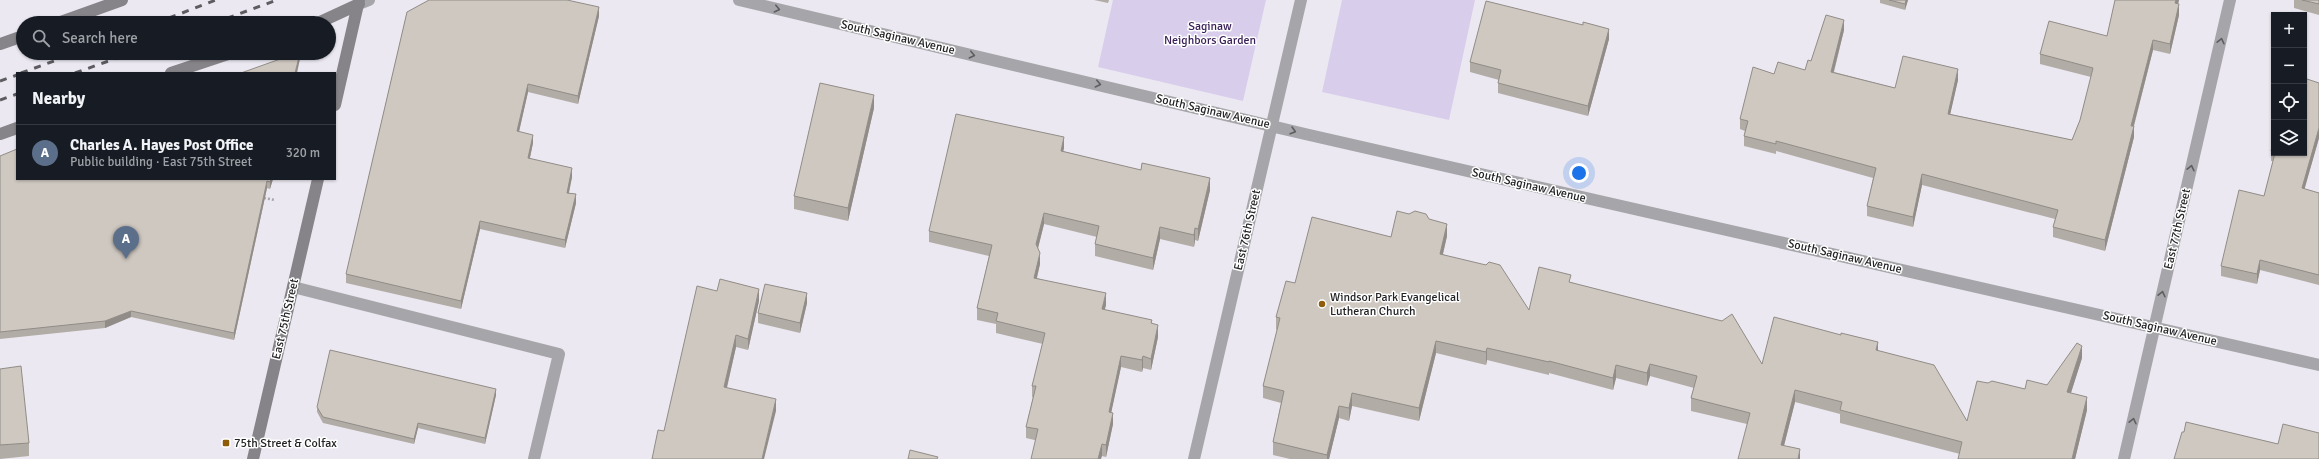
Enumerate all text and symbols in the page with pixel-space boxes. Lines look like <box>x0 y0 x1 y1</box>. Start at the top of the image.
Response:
one-way arrow <box>773 4 780 13</box>
map controls <box>2271 12 2307 156</box>
button: + <box>2271 12 2307 48</box>
search box <box>16 16 336 60</box>
street label: South Saginaw Avenue <box>839 17 956 58</box>
park label: Saginaw Neighbors Garden <box>1164 19 1256 48</box>
icon: search <box>30 27 52 49</box>
text: Search here <box>62 29 138 47</box>
one-way arrow <box>2216 38 2224 44</box>
button: − <box>2271 48 2307 84</box>
one-way arrow <box>968 50 975 58</box>
one-way arrow <box>1095 80 1101 88</box>
button: locate <box>2271 84 2307 120</box>
text: Nearby <box>32 88 85 109</box>
street label: South Saginaw Avenue <box>1154 91 1271 132</box>
button: layers <box>2271 120 2307 156</box>
one-way arrow <box>1289 126 1296 135</box>
text: Charles A. Hayes Post Office <box>70 136 253 154</box>
text: A <box>41 145 49 161</box>
text: 320 m <box>286 145 320 161</box>
text: Public building · East 75th Street <box>70 154 252 170</box>
your location <box>1569 163 1589 183</box>
one-way arrow <box>2187 164 2195 171</box>
street label: South Saginaw Avenue <box>1470 165 1587 206</box>
street label: East 77th Street <box>2161 187 2194 271</box>
street label: East 76th Street <box>1231 188 1264 272</box>
pin: A <box>113 226 139 259</box>
street label: South Saginaw Avenue <box>1786 236 1903 277</box>
street label: East 75th Street <box>269 277 302 361</box>
place label: Windsor Park Evangelical Lutheran Church <box>1330 290 1460 319</box>
one-way arrow <box>2158 291 2166 298</box>
marker: Windsor Park Evangelical Lutheran Church <box>1317 299 1327 309</box>
street label: South Saginaw Avenue <box>2101 308 2218 349</box>
one-way arrow <box>2128 418 2137 425</box>
place label: 75th Street & Colfax <box>234 436 337 451</box>
marker: 75th Street & Colfax <box>221 438 231 448</box>

